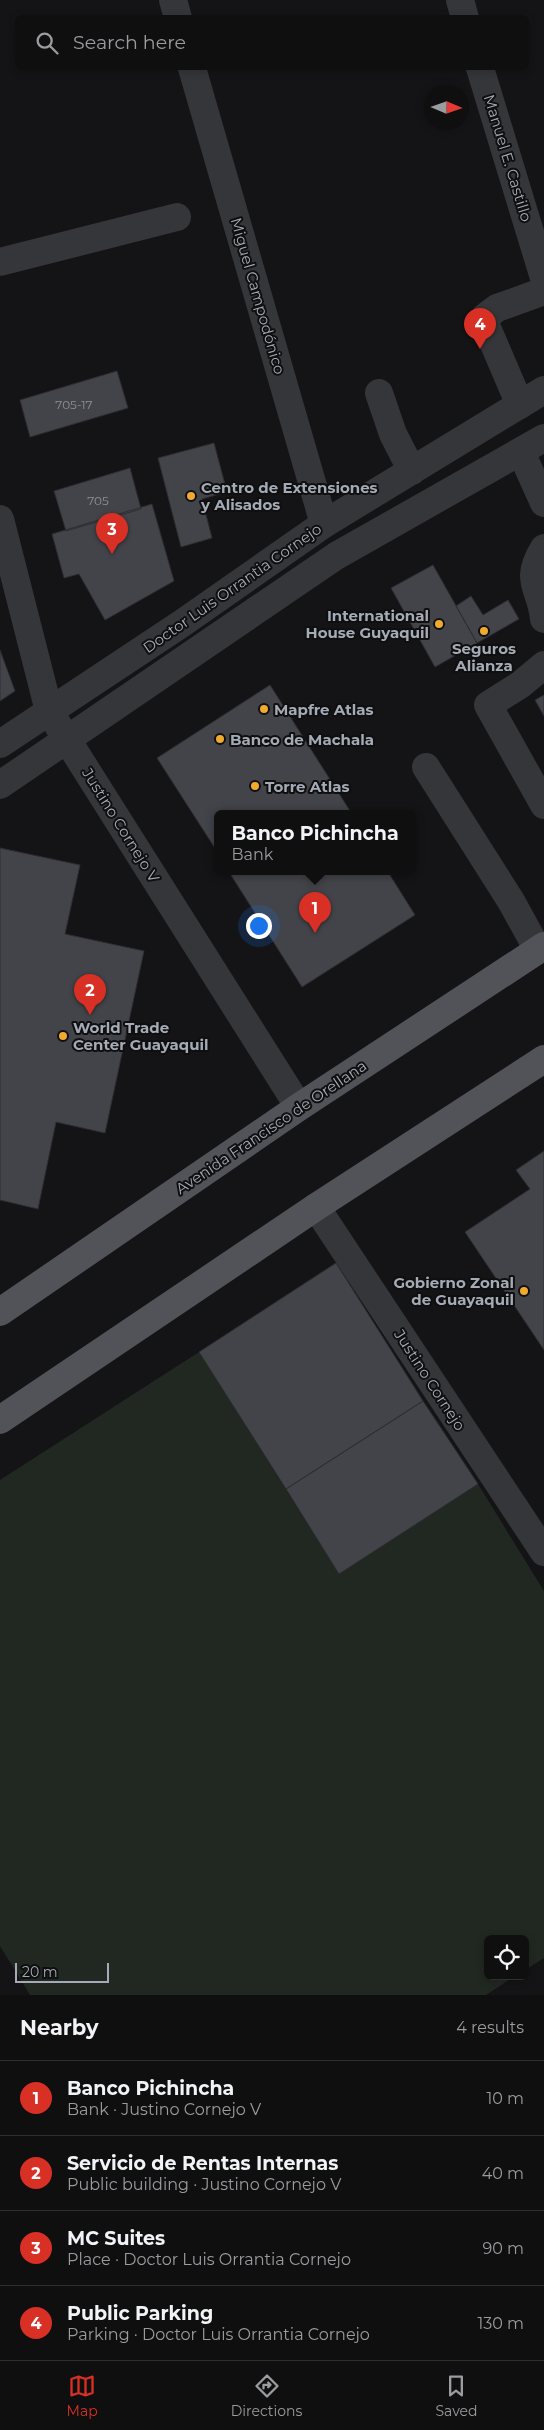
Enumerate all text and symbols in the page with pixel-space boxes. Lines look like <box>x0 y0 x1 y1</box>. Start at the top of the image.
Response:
search box <box>15 15 529 70</box>
icon: search <box>33 29 61 57</box>
text: Search here <box>73 31 186 54</box>
north arrow <box>424 85 469 130</box>
street label: Manuel E. Castillo <box>480 92 536 224</box>
street label: Miguel Campodónico <box>227 215 289 377</box>
pin: 4 <box>464 308 496 349</box>
house number: 705-17 <box>55 397 93 412</box>
place label: Centro de Extensiones y Alisados <box>200 478 378 514</box>
marker: Centro de Extensiones y Alisados <box>185 490 197 502</box>
house number: 705 <box>87 493 109 508</box>
pin: 3 <box>96 513 128 554</box>
street label: Doctor Luis Orrantia Cornejo <box>139 519 325 657</box>
place label: International House Guyaquil <box>306 606 429 642</box>
marker: International House Guyaquil <box>433 618 445 630</box>
marker: Seguros Alianza <box>478 625 490 637</box>
place label: Seguros Alianza <box>452 639 516 675</box>
place label: Mapfre Atlas <box>274 700 373 719</box>
marker: Mapfre Atlas <box>258 703 270 715</box>
place label: Banco de Machala <box>230 730 374 749</box>
marker: Banco de Machala <box>214 733 226 745</box>
street label: Justino Cornejo V <box>78 764 164 886</box>
place label: Torre Atlas <box>265 777 349 796</box>
marker: Torre Atlas <box>249 780 261 792</box>
popup <box>214 810 416 875</box>
text: Banco Pichincha <box>231 822 399 845</box>
text: Bank <box>231 845 273 864</box>
pin: 1 <box>299 892 331 933</box>
your location <box>246 913 272 939</box>
pin: 2 <box>74 974 106 1015</box>
place label: World Trade Center Guayaquil <box>73 1018 209 1054</box>
marker: World Trade Center Guayaquil <box>57 1030 69 1042</box>
street label: Avenida Francisco de Orellana <box>172 1056 370 1198</box>
place label: Gobierno Zonal de Guayaquil <box>393 1273 514 1309</box>
marker: Gobierno Zonal de Guayaquil <box>518 1285 530 1297</box>
street label: Justino Cornejo <box>390 1325 470 1434</box>
map controls <box>484 1935 529 1980</box>
button: locate <box>484 1935 529 1980</box>
scale bar <box>15 1960 109 1983</box>
text: 20 m <box>22 1963 58 1981</box>
text: Nearby <box>20 2015 99 2040</box>
text: 4 results <box>456 2018 524 2037</box>
text: Banco Pichincha <box>67 2077 234 2100</box>
text: 1 <box>33 2089 39 2108</box>
text: 10 m <box>486 2089 524 2108</box>
text: Bank · Justino Cornejo V <box>67 2100 261 2119</box>
text: Servicio de Rentas Internas <box>67 2152 338 2175</box>
text: 2 <box>31 2164 41 2183</box>
text: 40 m <box>482 2164 524 2183</box>
text: Public building · Justino Cornejo V <box>67 2175 341 2194</box>
text: MC Suites <box>67 2227 165 2250</box>
text: 3 <box>31 2239 41 2258</box>
text: 90 m <box>482 2239 524 2258</box>
text: Place · Doctor Luis Orrantia Cornejo <box>67 2250 351 2269</box>
text: Public Parking <box>67 2302 213 2325</box>
text: 4 <box>30 2314 42 2333</box>
text: 130 m <box>477 2314 524 2333</box>
text: Parking · Doctor Luis Orrantia Cornejo <box>67 2325 370 2344</box>
tab: Map <box>67 2372 98 2420</box>
tab: Directions <box>231 2372 302 2420</box>
tab: Saved <box>435 2372 477 2420</box>

